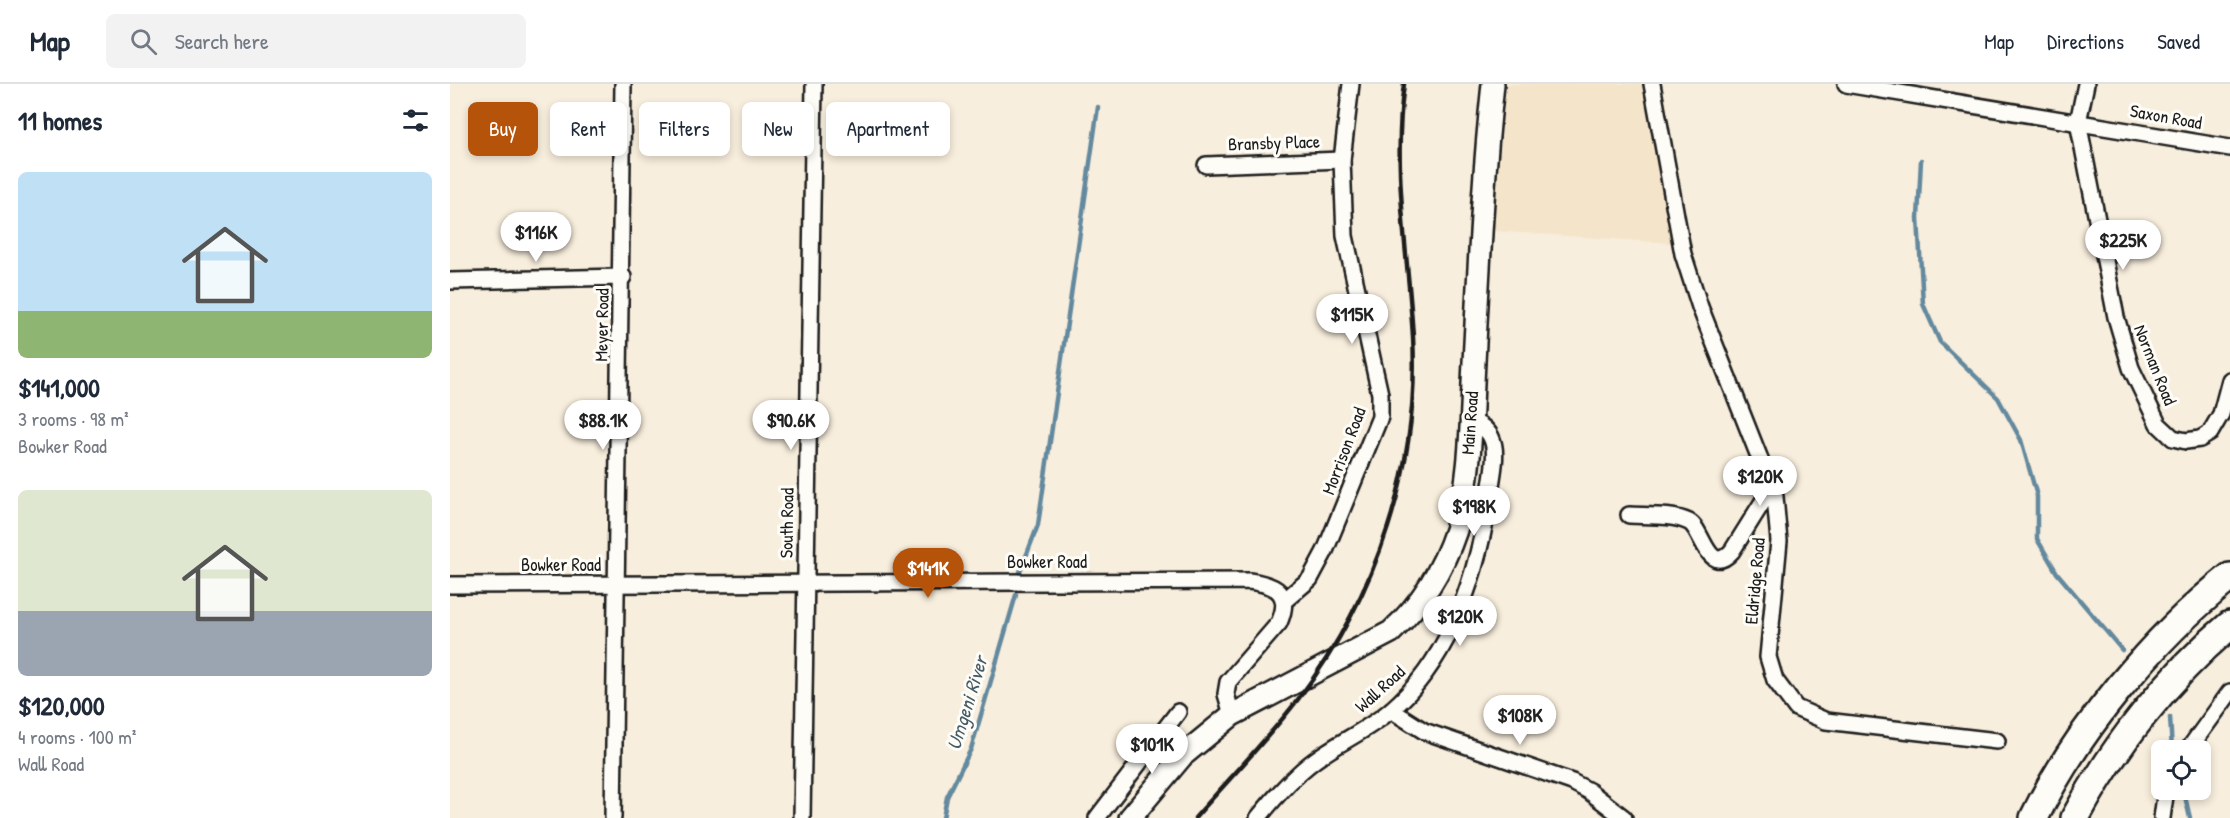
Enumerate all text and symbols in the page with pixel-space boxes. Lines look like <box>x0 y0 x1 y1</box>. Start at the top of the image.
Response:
search box <box>106 14 526 68</box>
text: Map <box>30 22 70 60</box>
icon: search <box>127 25 160 58</box>
text: Search here <box>175 26 269 56</box>
text: Map <box>1984 27 2014 56</box>
text: Directions <box>2047 27 2124 56</box>
text: Saved <box>2157 27 2200 56</box>
street label: Saxon Road <box>2128 98 2204 135</box>
chip: Buy <box>468 102 538 156</box>
chip: Rent <box>550 102 627 156</box>
chip: Filters <box>639 102 730 156</box>
chip: New <box>742 102 814 156</box>
chip: Apartment <box>826 102 950 156</box>
text: 11 homes <box>18 103 102 138</box>
icon: filters <box>399 104 432 137</box>
street label: Bransby Place <box>1228 128 1320 157</box>
icon: home <box>171 211 279 319</box>
pin: $116K <box>494 212 578 263</box>
text: $116K <box>514 218 558 245</box>
pin: $225K <box>2081 220 2165 271</box>
text: $225K <box>2099 226 2147 253</box>
street label: Meyer Road <box>588 288 615 362</box>
pin: $115K <box>1310 294 1394 345</box>
text: $115K <box>1330 300 1374 327</box>
street label: Norman Road <box>2128 321 2183 409</box>
text: $141,000 <box>18 370 100 405</box>
street label: Main Road <box>1455 390 1484 456</box>
pin: $88.1K <box>554 400 652 451</box>
pin: $90.6K <box>742 400 840 451</box>
street label: Morrison Road <box>1315 403 1372 498</box>
text: 3 rooms · 98 m² <box>18 405 129 432</box>
text: $88.1K <box>578 406 628 433</box>
text: $90.6K <box>766 406 816 433</box>
text: Bowker Road <box>18 432 107 459</box>
pin: $120K <box>1718 456 1802 507</box>
text: $120K <box>1737 462 1783 489</box>
pin: $198K <box>1432 486 1516 537</box>
street label: South Road <box>773 488 800 558</box>
text: $198K <box>1452 492 1496 519</box>
icon: home <box>171 529 279 637</box>
street label: Eldridge Road <box>1738 537 1771 625</box>
pin: $141K <box>886 548 970 599</box>
street label: Bowker Road <box>1007 549 1087 574</box>
street label: Bowker Road <box>521 552 601 577</box>
text: $141K <box>907 554 949 581</box>
pin: $120K <box>1418 596 1502 647</box>
text: $120K <box>1437 602 1483 629</box>
water label: Umgeni River <box>939 650 995 753</box>
street label: Wall Road <box>1349 659 1410 718</box>
text: $120,000 <box>18 688 105 723</box>
pin: $108K <box>1478 695 1562 746</box>
text: $108K <box>1497 701 1543 728</box>
text: 4 rooms · 100 m² <box>18 723 136 750</box>
pin: $101K <box>1110 724 1194 775</box>
text: $101K <box>1130 730 1174 757</box>
map controls <box>2151 740 2211 800</box>
button: locate <box>2151 740 2211 800</box>
text: Wall Road <box>18 750 84 777</box>

